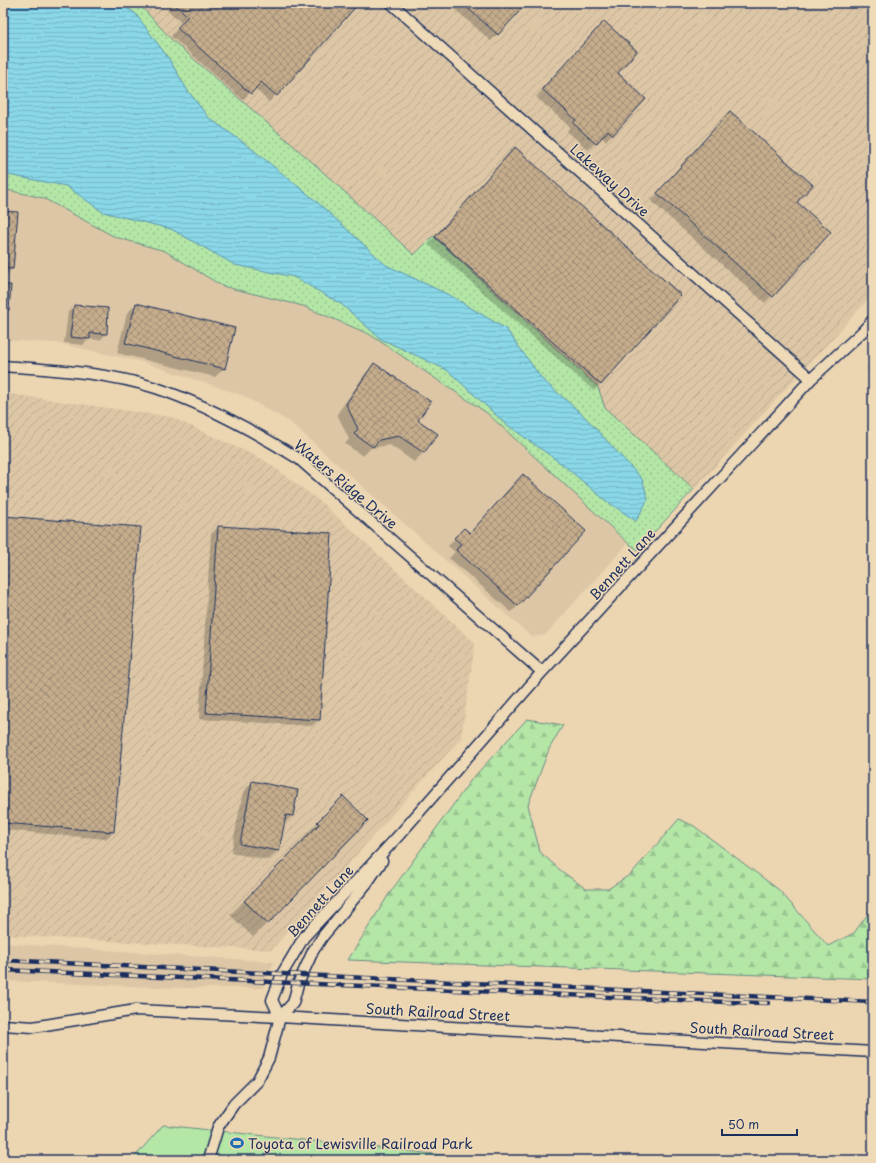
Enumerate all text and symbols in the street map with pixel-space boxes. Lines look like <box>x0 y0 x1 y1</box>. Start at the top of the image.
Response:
street label: Lakeway Drive <box>566 139 654 221</box>
street label: Waters Ridge Drive <box>290 434 402 534</box>
street label: Bennett Lane <box>584 523 660 605</box>
street label: Bennett Lane <box>282 860 358 942</box>
street label: South Railroad Street <box>365 998 511 1026</box>
street label: South Railroad Street <box>689 1017 835 1045</box>
scale bar <box>722 1111 797 1137</box>
text: 50 m <box>728 1115 759 1133</box>
place label: Toyota of Lewisville Railroad Park <box>248 1133 473 1154</box>
sports icon: Toyota of Lewisville Railroad Park <box>229 1135 245 1151</box>

